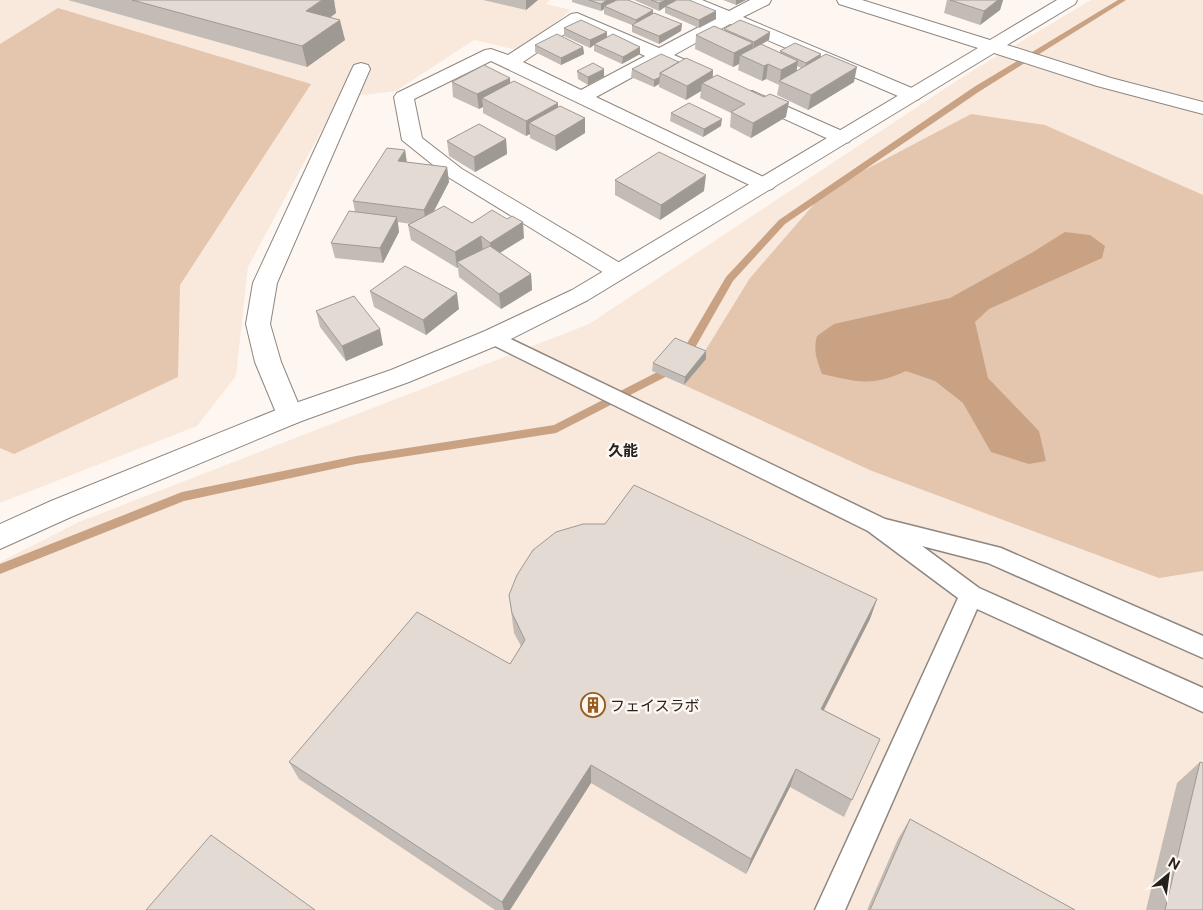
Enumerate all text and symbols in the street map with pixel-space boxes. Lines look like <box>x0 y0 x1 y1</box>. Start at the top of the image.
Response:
district label: 久能 <box>608 442 638 459</box>
building icon: フェイスラボ <box>580 692 606 718</box>
place label: フェイスラボ <box>610 697 700 714</box>
north arrow <box>1143 850 1193 900</box>
text: N <box>1166 854 1183 873</box>

